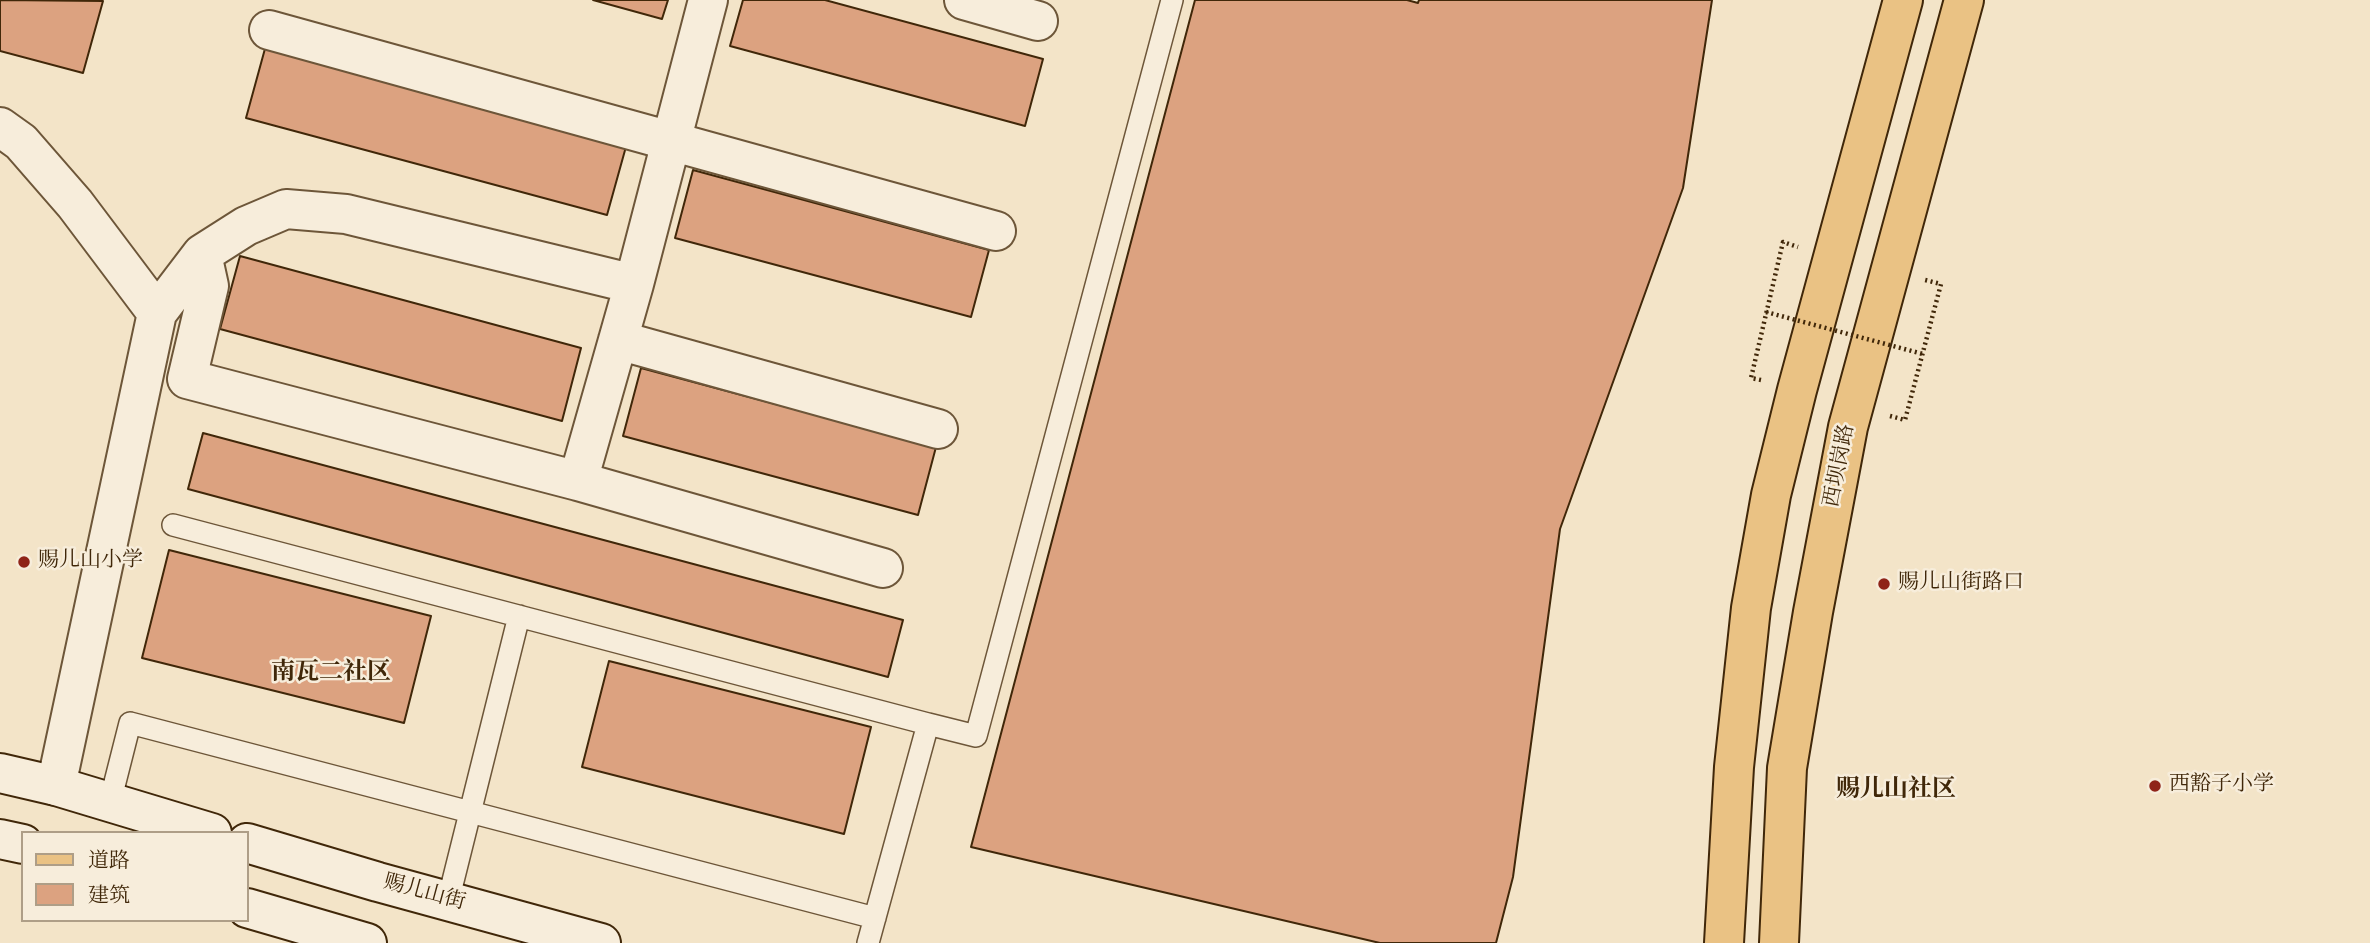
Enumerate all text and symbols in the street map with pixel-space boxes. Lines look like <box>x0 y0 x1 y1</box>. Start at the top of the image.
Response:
street label: 西坝岗路 <box>1821 422 1861 510</box>
place label: 赐儿山小学 <box>38 549 143 575</box>
marker: 赐儿山小学 <box>16 554 32 570</box>
place label: 赐儿山街路口 <box>1898 571 2024 597</box>
marker: 赐儿山街路口 <box>1876 576 1892 592</box>
district label: 南瓦二社区 <box>271 661 391 689</box>
place label: 西豁子小学 <box>2169 773 2274 799</box>
district label: 赐儿山社区 <box>1836 778 1956 806</box>
marker: 西豁子小学 <box>2147 778 2163 794</box>
legend <box>21 831 248 922</box>
text: 道路 <box>88 847 130 876</box>
street label: 赐儿山街 <box>380 871 468 917</box>
text: 建筑 <box>88 882 130 911</box>

